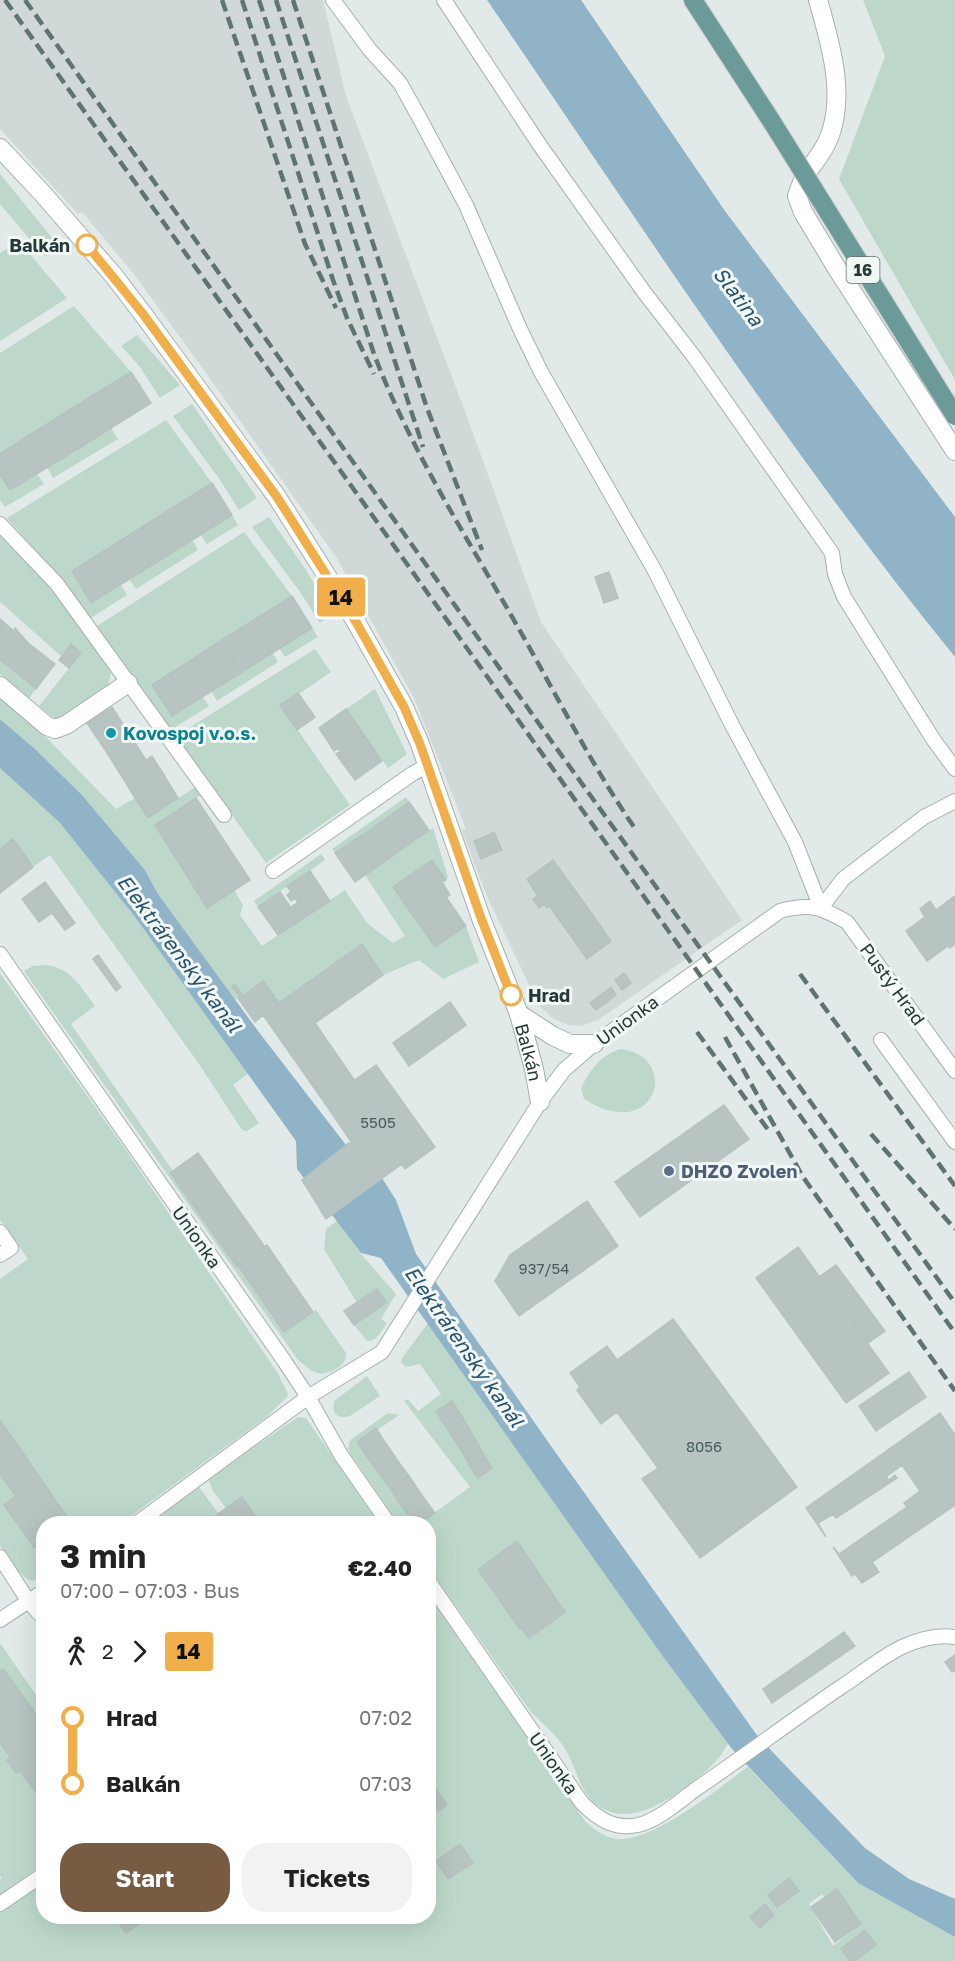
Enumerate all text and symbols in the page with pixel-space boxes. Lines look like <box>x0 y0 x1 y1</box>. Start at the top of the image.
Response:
place label: Balkán <box>9 234 70 256</box>
marker: Balkán <box>76 234 98 256</box>
road number: 16 <box>846 257 880 283</box>
water label: Slatina <box>709 262 769 331</box>
line badge: 14 <box>314 578 368 616</box>
text: 14 <box>329 584 353 610</box>
place label: Kovospoj v.o.s. <box>123 722 256 744</box>
marker: Kovospoj v.o.s. <box>104 726 118 740</box>
water label: Elektrárenský kanál <box>112 870 247 1037</box>
street label: Pustý Hrad <box>856 939 930 1029</box>
marker: Hrad <box>500 984 522 1006</box>
place label: Hrad <box>528 984 570 1006</box>
street label: Unionka <box>592 990 662 1050</box>
street label: Balkán <box>511 1021 547 1083</box>
house number: 5505 <box>360 1113 396 1131</box>
place label: DHZO Zvolen <box>681 1160 797 1182</box>
marker: DHZO Zvolen <box>662 1164 676 1178</box>
street label: Unionka <box>168 1202 226 1272</box>
house number: 937/54 <box>519 1259 569 1277</box>
water label: Elektrárenský kanál <box>400 1261 530 1432</box>
house number: 8056 <box>686 1437 722 1455</box>
text: 3 min <box>60 1536 146 1575</box>
text: €2.40 <box>348 1554 412 1581</box>
text: 07:00 – 07:03 · Bus <box>60 1578 240 1602</box>
icon: walk <box>60 1635 93 1668</box>
icon: forward <box>123 1635 156 1668</box>
text: 14 <box>177 1638 201 1664</box>
text: 2 <box>102 1639 114 1663</box>
text: Hrad <box>106 1704 157 1731</box>
text: 07:02 <box>359 1705 412 1729</box>
street label: Unionka <box>525 1728 583 1798</box>
text: Balkán <box>106 1770 180 1797</box>
text: 07:03 <box>359 1771 412 1795</box>
button: Start <box>60 1843 230 1912</box>
button: Tickets <box>242 1843 412 1912</box>

